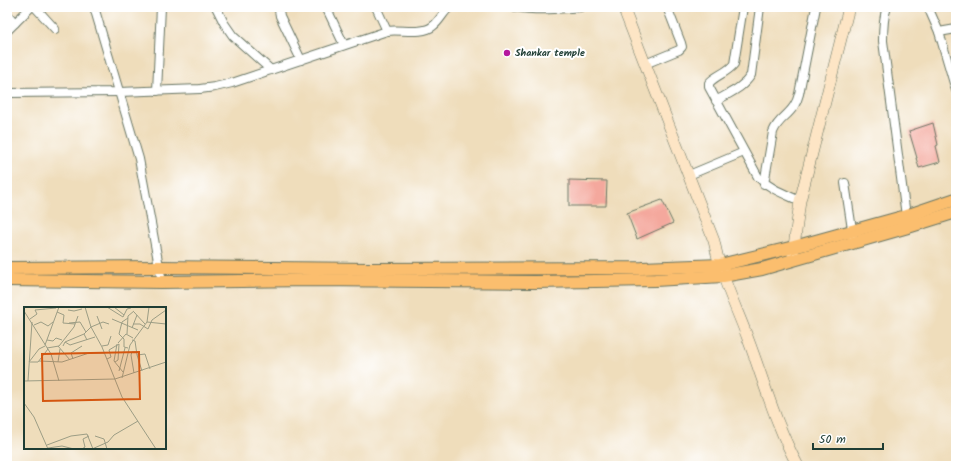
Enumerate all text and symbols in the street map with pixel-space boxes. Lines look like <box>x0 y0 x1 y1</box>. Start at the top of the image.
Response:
place label: Shankar temple <box>515 45 585 61</box>
marker: Shankar temple <box>502 48 512 58</box>
inset map <box>24 307 166 449</box>
scale bar <box>813 425 883 451</box>
text: 50 m <box>819 430 846 449</box>

